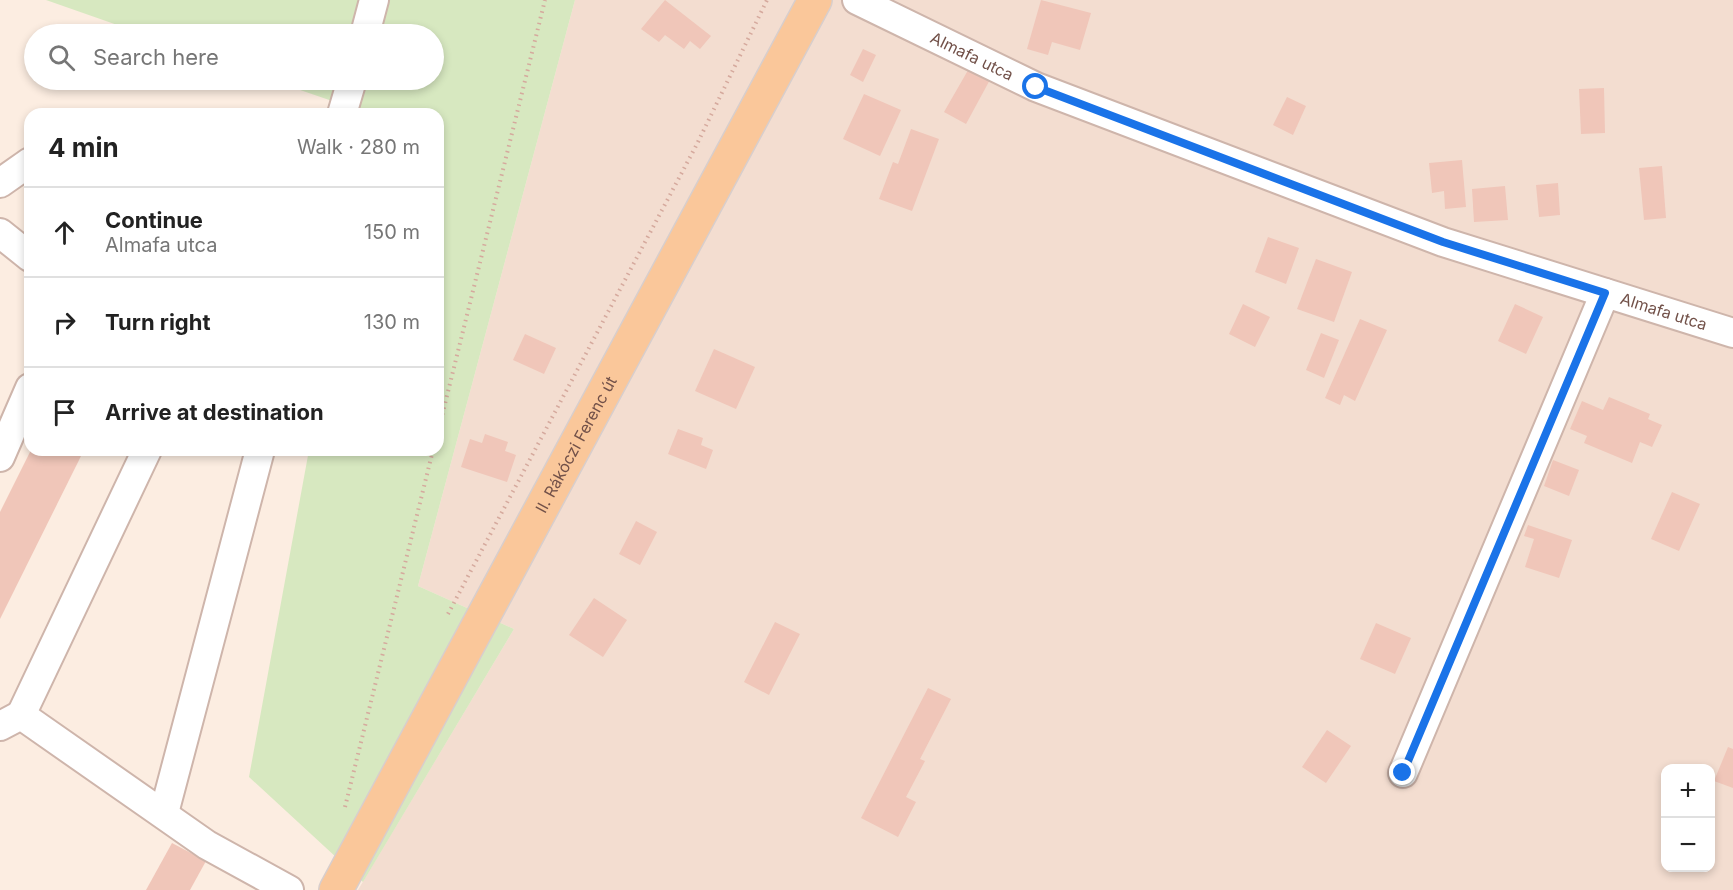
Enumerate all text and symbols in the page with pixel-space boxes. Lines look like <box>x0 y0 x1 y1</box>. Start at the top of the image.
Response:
search box <box>24 24 444 90</box>
street label: Almafa utca <box>927 27 1017 85</box>
icon: search <box>45 41 78 74</box>
text: Search here <box>93 44 219 70</box>
route start <box>1022 73 1048 99</box>
text: 4 min <box>48 132 119 163</box>
text: Walk · 280 m <box>297 135 420 159</box>
text: Continue <box>105 207 203 233</box>
icon: ahead <box>48 216 81 249</box>
text: 150 m <box>364 220 420 244</box>
text: Almafa utca <box>105 233 217 257</box>
street label: Almafa utca <box>1618 288 1710 334</box>
icon: right <box>48 306 81 339</box>
text: Turn right <box>105 309 211 335</box>
text: 130 m <box>364 310 420 334</box>
street label: II. Rákóczi Ferenc út <box>531 373 621 516</box>
icon: arrive <box>48 396 81 429</box>
text: Arrive at destination <box>105 399 324 425</box>
route end <box>1389 759 1415 785</box>
map controls <box>1661 764 1715 872</box>
button: + <box>1661 764 1715 818</box>
button: − <box>1661 818 1715 872</box>

